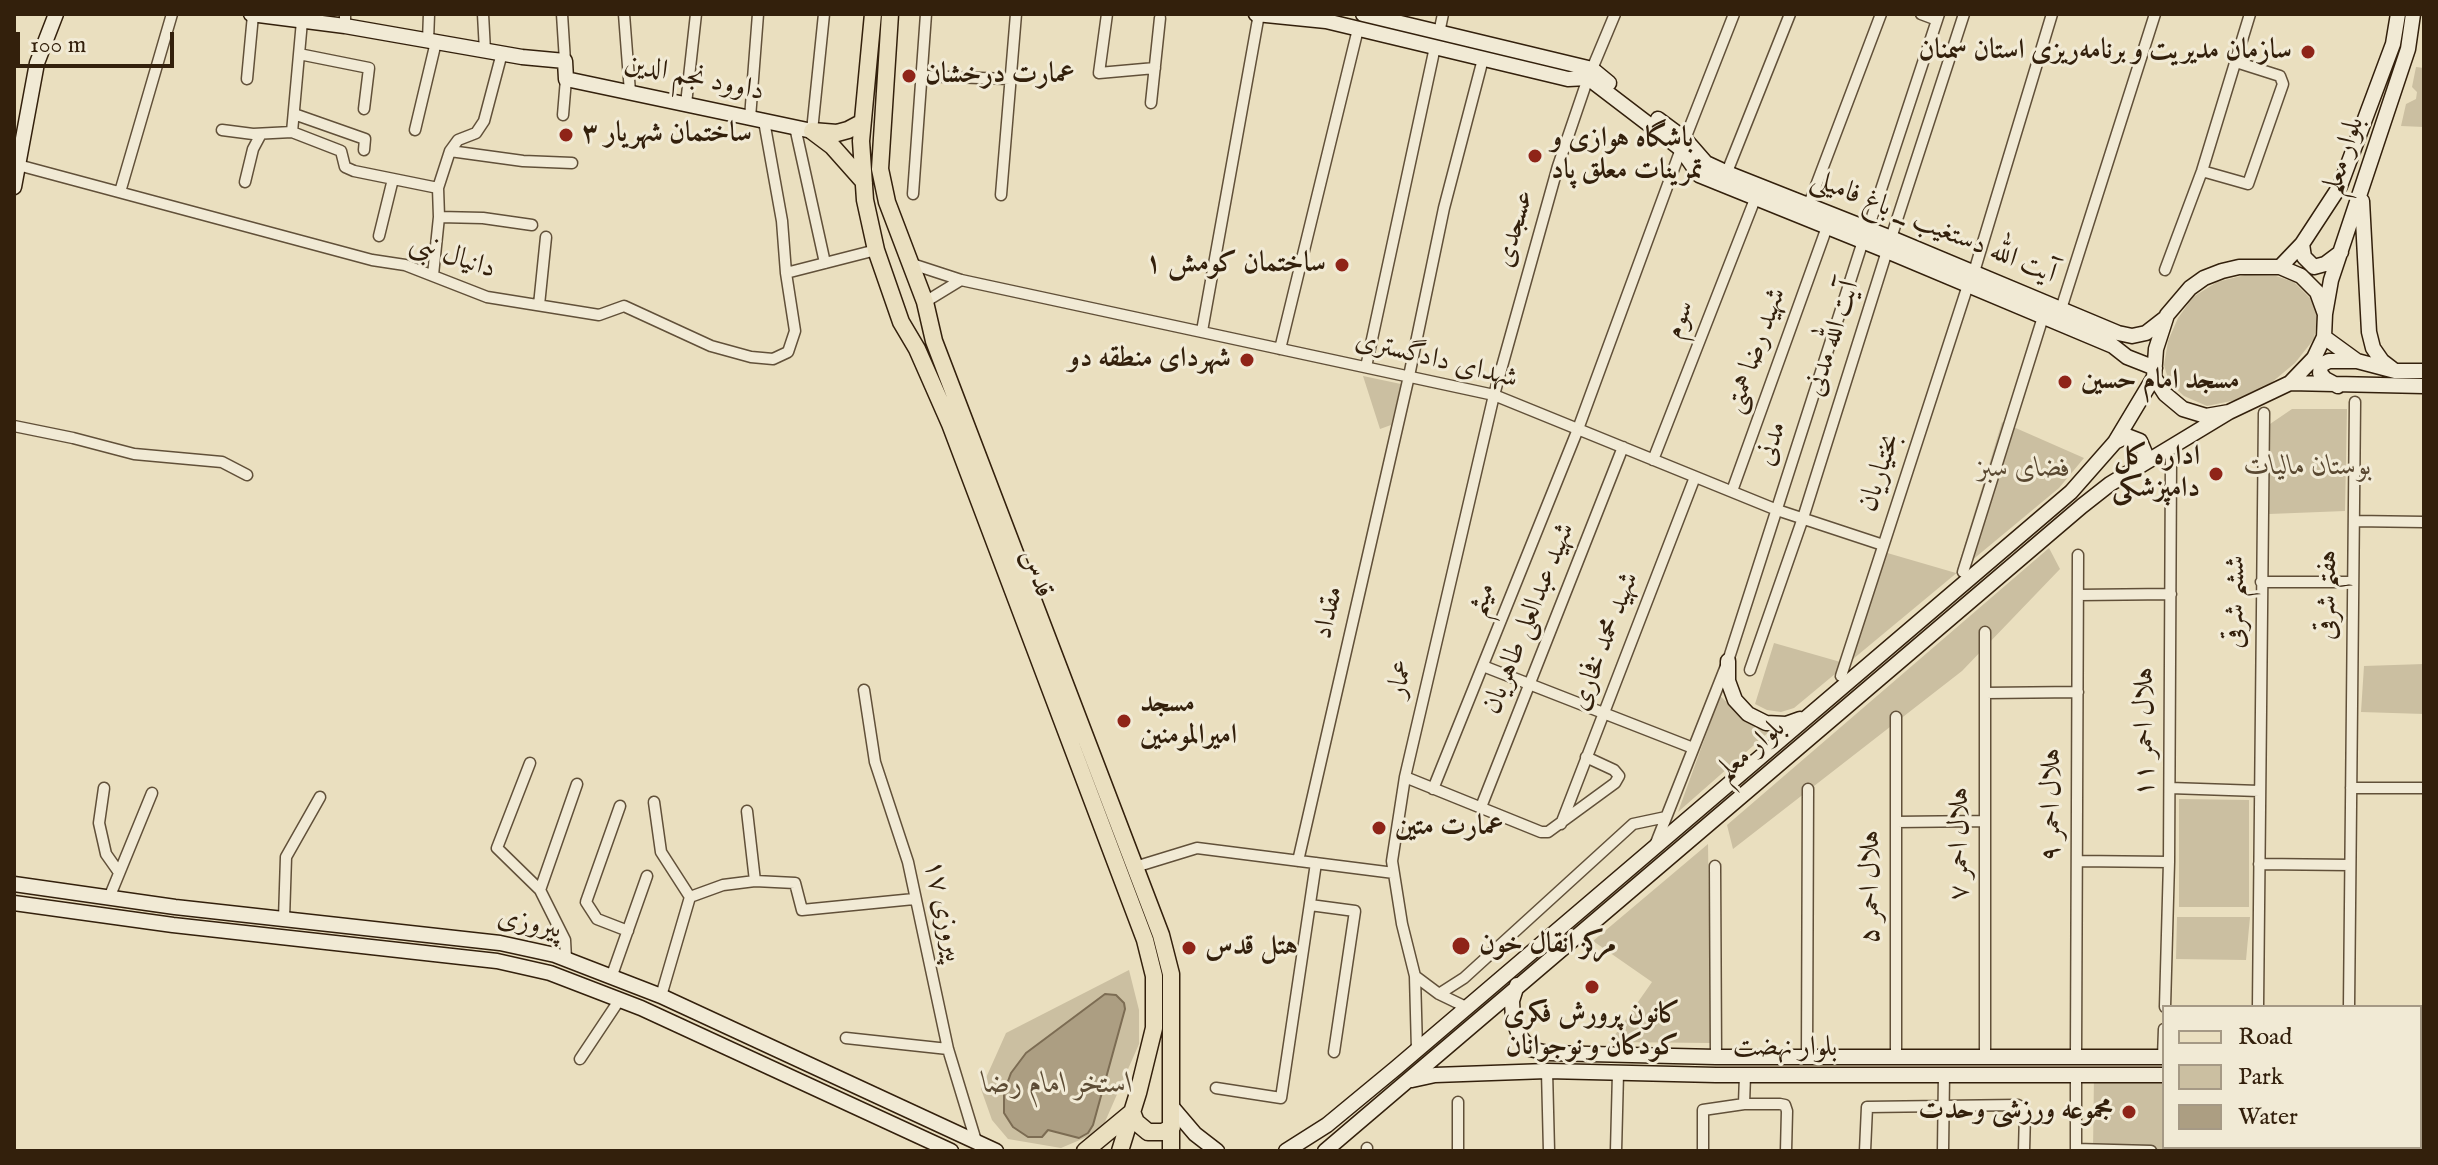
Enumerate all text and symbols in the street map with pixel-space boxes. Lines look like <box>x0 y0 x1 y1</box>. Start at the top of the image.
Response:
scale bar <box>20 16 178 66</box>
text: 100 m <box>30 30 86 61</box>
place label: سازمان مدیریت و برنامه‌ریزی استان سمنان <box>1918 35 2292 69</box>
marker: سازمان مدیریت و برنامه‌ریزی استان سمنان <box>2299 43 2317 61</box>
street label: داوود نجم الدین <box>621 48 767 110</box>
place label: عمارت درخشان <box>925 59 1075 93</box>
marker: عمارت درخشان <box>900 67 918 85</box>
street label: بلوار معلم <box>2317 113 2373 199</box>
place label: ساختمان شهریار ۳ <box>582 118 752 152</box>
place label: باشگاه هوازی و تمرینات معلق پاد <box>1551 123 1703 189</box>
marker: ساختمان شهریار ۳ <box>557 126 575 144</box>
marker: باشگاه هوازی و تمرینات معلق پاد <box>1526 147 1544 165</box>
street label: آیت الله دستغیب _ باغ فامیلی <box>1806 163 2060 293</box>
street label: عسجدی <box>1489 186 1543 272</box>
street label: دانیال نبی <box>405 228 499 288</box>
place label: ساختمان کومش ۱ <box>1145 248 1326 282</box>
marker: ساختمان کومش ۱ <box>1333 256 1351 274</box>
street label: آیت الله مدنی <box>1800 277 1868 401</box>
street label: شهید رضا همتی <box>1719 284 1795 418</box>
street label: سوم <box>1658 296 1704 344</box>
street label: شهدای دادگستری <box>1351 325 1521 397</box>
place label: شهردای منطقه دو <box>1068 343 1231 377</box>
marker: شهردای منطقه دو <box>1238 351 1256 369</box>
place label: مسجد امام حسین <box>2081 365 2240 399</box>
marker: مسجد امام حسین <box>2056 373 2074 391</box>
street label: مدنی <box>1750 418 1796 470</box>
street label: بختیاریان <box>1853 430 1909 516</box>
place label: اداره کل دامپزشکی <box>2112 441 2200 507</box>
park label: بوستان مالیات <box>2244 451 2372 485</box>
park label: فضای سبز <box>1977 453 2071 487</box>
marker: اداره کل دامپزشکی <box>2207 465 2225 483</box>
street label: شهید عبدالعلی طاهریان <box>1476 518 1584 720</box>
street label: قدس <box>1010 545 1060 603</box>
street label: هفتم شرقی <box>2311 550 2347 640</box>
street label: ششم شرقی <box>2219 555 2255 649</box>
street label: شهید محمد فخاری <box>1564 568 1648 716</box>
street label: میثم <box>1461 578 1505 622</box>
street label: مقداد <box>1308 583 1352 643</box>
street label: عمار <box>1381 657 1423 701</box>
street label: هلال احمر ۱۱ <box>2129 667 2163 797</box>
place label: مسجد امیرالمومنین <box>1140 688 1237 754</box>
marker: مسجد امیرالمومنین <box>1115 712 1133 730</box>
street label: بلوار معلم <box>1711 713 1793 789</box>
street label: هلال احمر ۹ <box>2036 748 2070 862</box>
street label: هلال احمر ۷ <box>1944 787 1978 901</box>
place label: عمارت متین <box>1395 811 1503 845</box>
marker: عمارت متین <box>1370 819 1388 837</box>
street label: هلال احمر ۵ <box>1855 830 1889 944</box>
street label: پیروزی ۱۷ <box>915 857 969 965</box>
street label: پیروزی <box>494 902 564 948</box>
place label: مرکز انقال خون <box>1479 929 1616 963</box>
place label: هتل قدس <box>1205 931 1298 965</box>
marker: مرکز انقال خون <box>1450 935 1472 957</box>
marker: هتل قدس <box>1180 939 1198 957</box>
marker: کانون پرورش فکری کودکان و نوجوانان <box>1583 978 1601 996</box>
place label: کانون پرورش فکری کودکان و نوجوانان <box>1504 999 1680 1065</box>
legend <box>2162 1005 2422 1149</box>
text: Road <box>2238 1022 2292 1053</box>
street label: بلوار نهضت <box>1733 1032 1837 1066</box>
text: Park <box>2238 1062 2284 1093</box>
water label: استخر امام رضا <box>983 1068 1133 1104</box>
place label: مجموعه ورزشی وحدت <box>1918 1095 2113 1129</box>
text: Water <box>2238 1102 2298 1133</box>
marker: مجموعه ورزشی وحدت <box>2120 1103 2138 1121</box>

